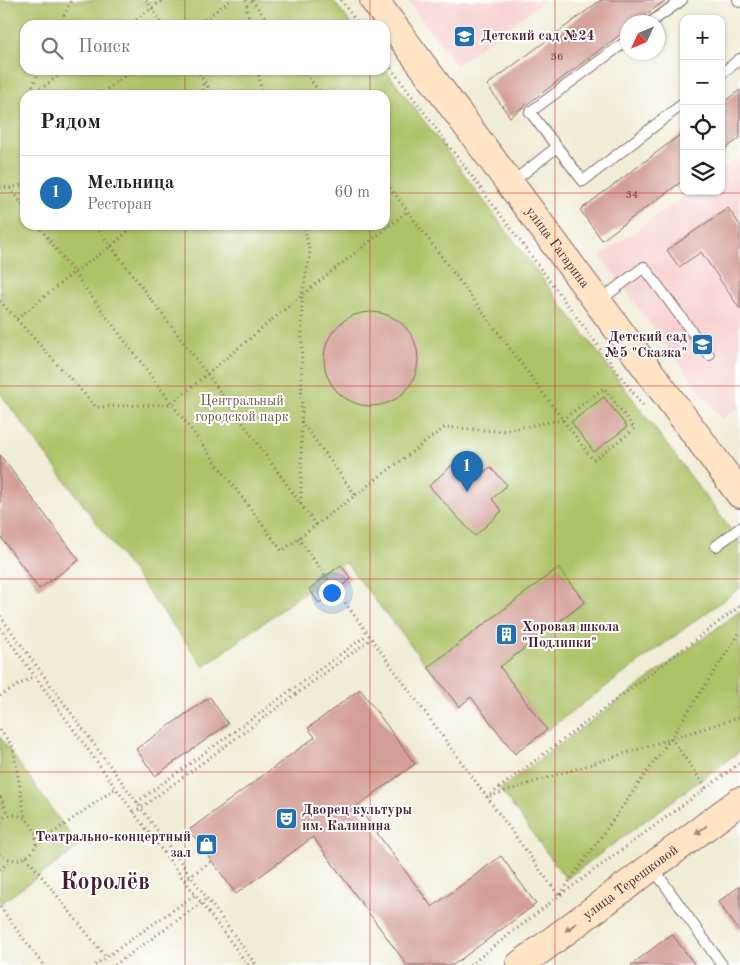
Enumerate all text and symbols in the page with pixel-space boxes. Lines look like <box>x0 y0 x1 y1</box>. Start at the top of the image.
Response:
north arrow <box>620 15 665 60</box>
map controls <box>680 15 725 195</box>
button: + <box>680 15 725 60</box>
search box <box>20 20 390 75</box>
school or university icon: Детский сад №24 <box>453 24 477 48</box>
place label: Детский сад №24 <box>481 29 595 43</box>
icon: search <box>38 34 66 62</box>
text: Поиск <box>78 38 130 57</box>
house number: 36 <box>551 52 563 63</box>
button: − <box>680 60 725 105</box>
button: locate <box>680 105 725 150</box>
text: Рядом <box>40 112 101 133</box>
button: layers <box>680 150 725 195</box>
text: Мельница <box>87 174 174 193</box>
text: 1 <box>51 185 61 201</box>
text: 60 m <box>334 185 370 201</box>
house number: 34 <box>626 190 638 201</box>
text: Ресторан <box>87 197 152 213</box>
street label: улица Гагарина <box>523 204 592 291</box>
place label: Детский сад №5 "Сказка" <box>605 330 687 360</box>
school or university icon: Детский сад №5 "Сказка" <box>691 333 715 357</box>
park label: Центральный городской парк <box>195 394 289 424</box>
pin: 1 <box>451 451 483 492</box>
your location <box>319 580 345 606</box>
place label: Хоровая школа "Подлипки" <box>522 620 619 650</box>
building icon: Хоровая школа "Подлипки" <box>494 623 518 647</box>
place label: Дворец культуры им. Калинина <box>302 803 413 833</box>
theatre icon: Дворец культуры им. Калинина <box>274 806 298 830</box>
one-way arrow <box>695 825 708 836</box>
place label: Театрально-концертный зал <box>35 830 191 860</box>
shop icon: Театрально-концертный зал <box>195 833 219 857</box>
street label: улица Терешковой <box>580 843 681 922</box>
district label: Королёв <box>60 871 150 895</box>
one-way arrow <box>565 922 578 933</box>

